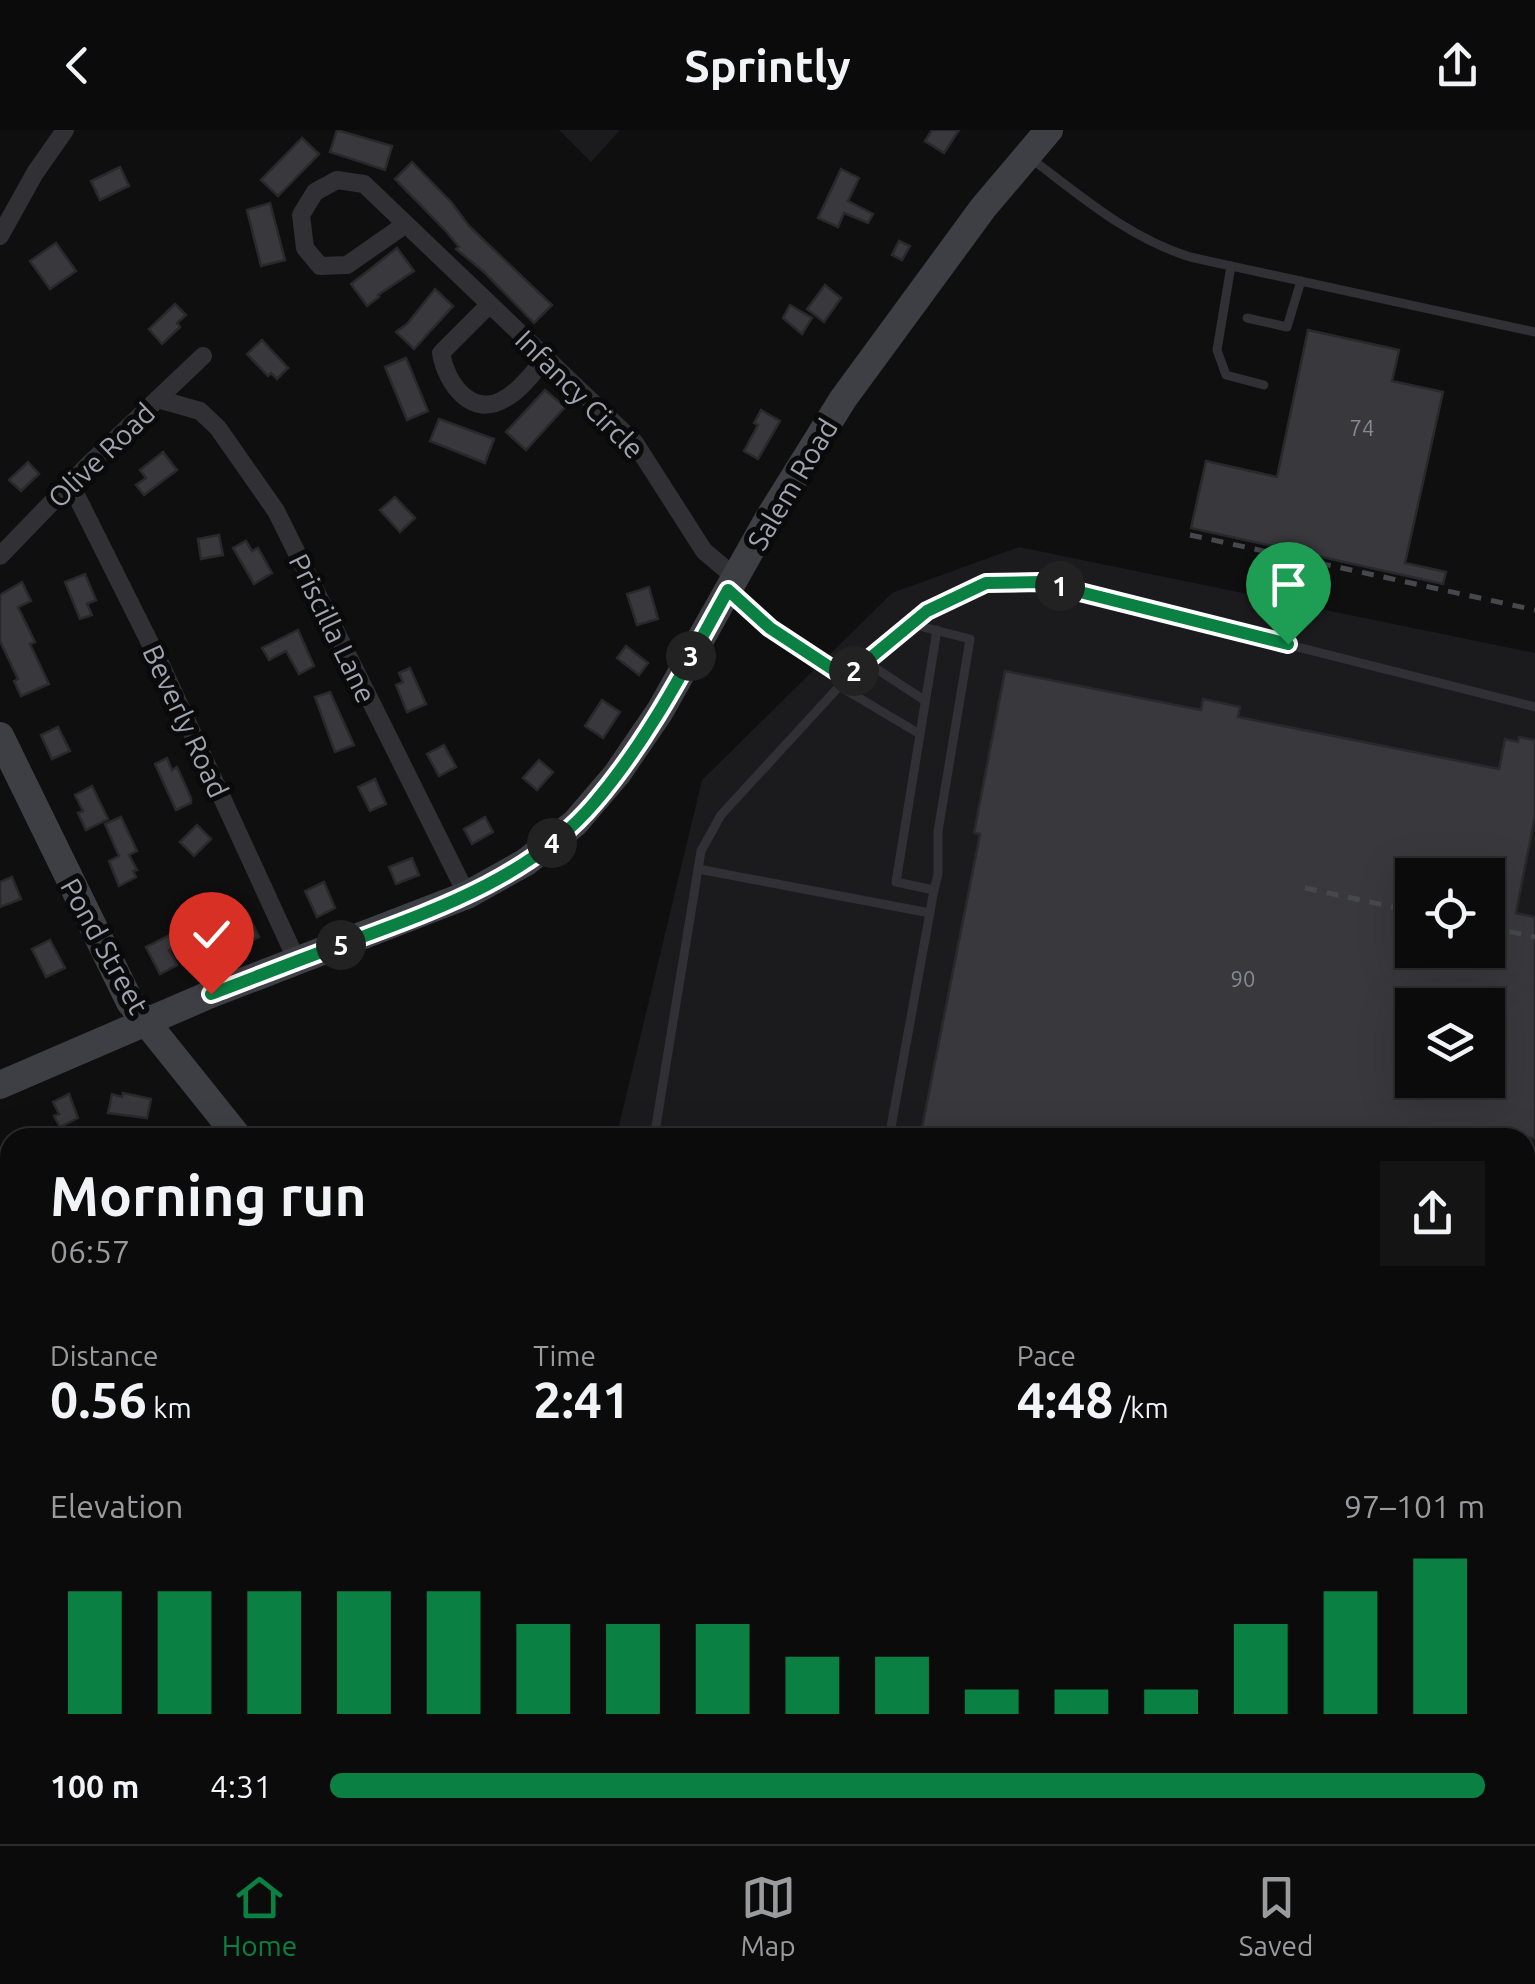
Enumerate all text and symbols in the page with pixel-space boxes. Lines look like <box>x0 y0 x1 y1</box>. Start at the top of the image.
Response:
icon: back <box>50 38 105 93</box>
icon: share <box>1430 38 1485 93</box>
text: Sprintly <box>684 40 851 91</box>
street label: Infancy Circle <box>510 324 650 464</box>
street label: Olive Road <box>41 397 161 513</box>
street label: Salem Road <box>741 413 843 555</box>
house number: 74 <box>1350 415 1374 440</box>
pin <box>1246 542 1331 645</box>
street label: Priscilla Lane <box>284 548 382 708</box>
icon: arrive <box>1261 557 1316 612</box>
pin: 1 <box>1035 561 1085 611</box>
text: 1 <box>1052 570 1068 601</box>
pin: 3 <box>666 631 716 681</box>
street label: Beverly Road <box>137 640 235 802</box>
text: 3 <box>683 640 699 671</box>
pin: 2 <box>829 646 879 696</box>
text: 2 <box>846 655 862 686</box>
pin: 4 <box>527 818 577 868</box>
text: 4 <box>544 827 560 858</box>
map controls <box>1395 858 1505 1098</box>
button: locate <box>1395 858 1505 968</box>
street label: Pond Street <box>55 873 155 1019</box>
pin <box>169 892 254 995</box>
icon: check <box>184 907 239 962</box>
pin: 5 <box>316 920 366 970</box>
text: 5 <box>333 929 349 960</box>
house number: 90 <box>1231 966 1255 991</box>
button: layers <box>1395 988 1505 1098</box>
button: share <box>1380 1161 1485 1266</box>
text: Morning run <box>50 1165 367 1226</box>
text: 06:57 <box>50 1233 130 1269</box>
text: Distance <box>50 1340 158 1371</box>
text: Time <box>533 1340 596 1371</box>
text: Pace <box>1017 1340 1076 1371</box>
text: 0.56 <box>50 1371 147 1427</box>
text: 2:41 <box>533 1371 630 1427</box>
text: 4:48 <box>1017 1371 1114 1427</box>
text: km <box>147 1392 192 1423</box>
text: /km <box>1114 1392 1169 1423</box>
text: Elevation <box>50 1488 183 1524</box>
text: 97–101 m <box>1344 1488 1485 1524</box>
text: 100 m <box>50 1768 139 1804</box>
text: 4:31 <box>210 1768 272 1804</box>
tab: Home <box>222 1870 297 1961</box>
tab: Map <box>740 1870 796 1961</box>
tab: Saved <box>1239 1870 1313 1961</box>

